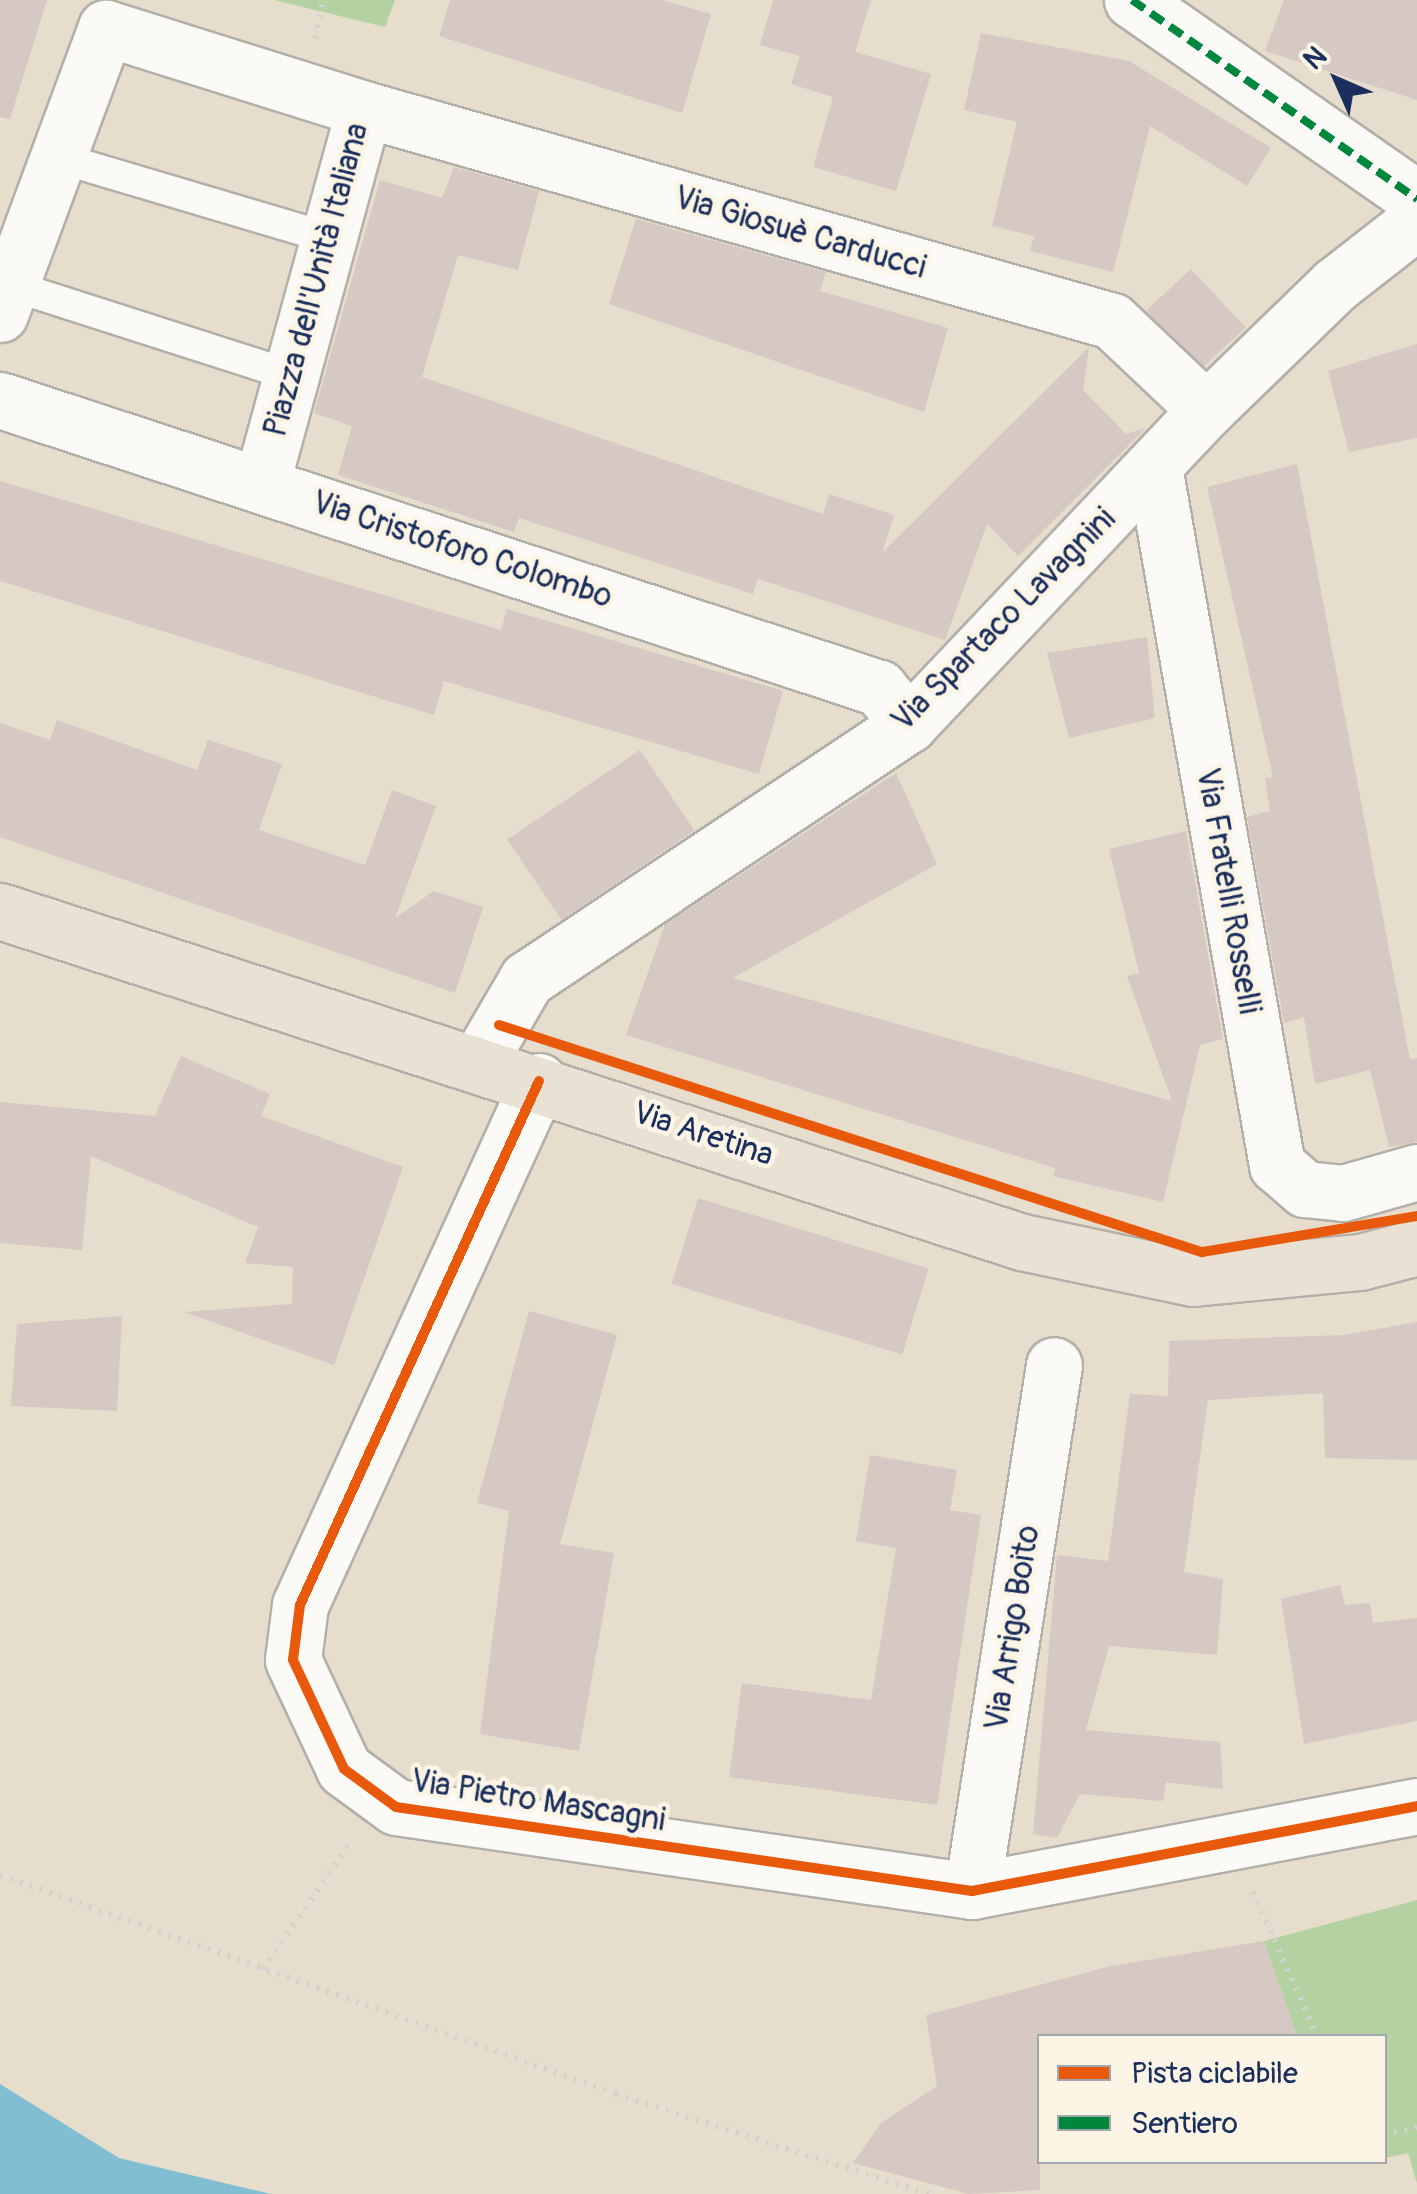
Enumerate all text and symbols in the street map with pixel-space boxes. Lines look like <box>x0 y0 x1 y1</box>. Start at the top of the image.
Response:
north arrow <box>1287 30 1387 130</box>
text: N <box>1296 39 1335 78</box>
street label: Piazza dell'Unità Italiana <box>257 119 377 441</box>
street label: Via Giosuè Carducci <box>670 179 930 287</box>
street label: Via Cristoforo Colombo <box>307 483 617 617</box>
street label: Via Spartaco Lavagnini <box>884 500 1124 740</box>
street label: Via Fratelli Rosselli <box>1187 765 1269 1017</box>
street label: Via Aretina <box>628 1093 778 1175</box>
street label: Via Arrigo Boito <box>978 1523 1048 1733</box>
street label: Via Pietro Mascagni <box>408 1762 668 1840</box>
legend <box>1037 2034 1387 2164</box>
text: Pista ciclabile <box>1131 2055 1298 2092</box>
text: Sentiero <box>1131 2105 1238 2142</box>

